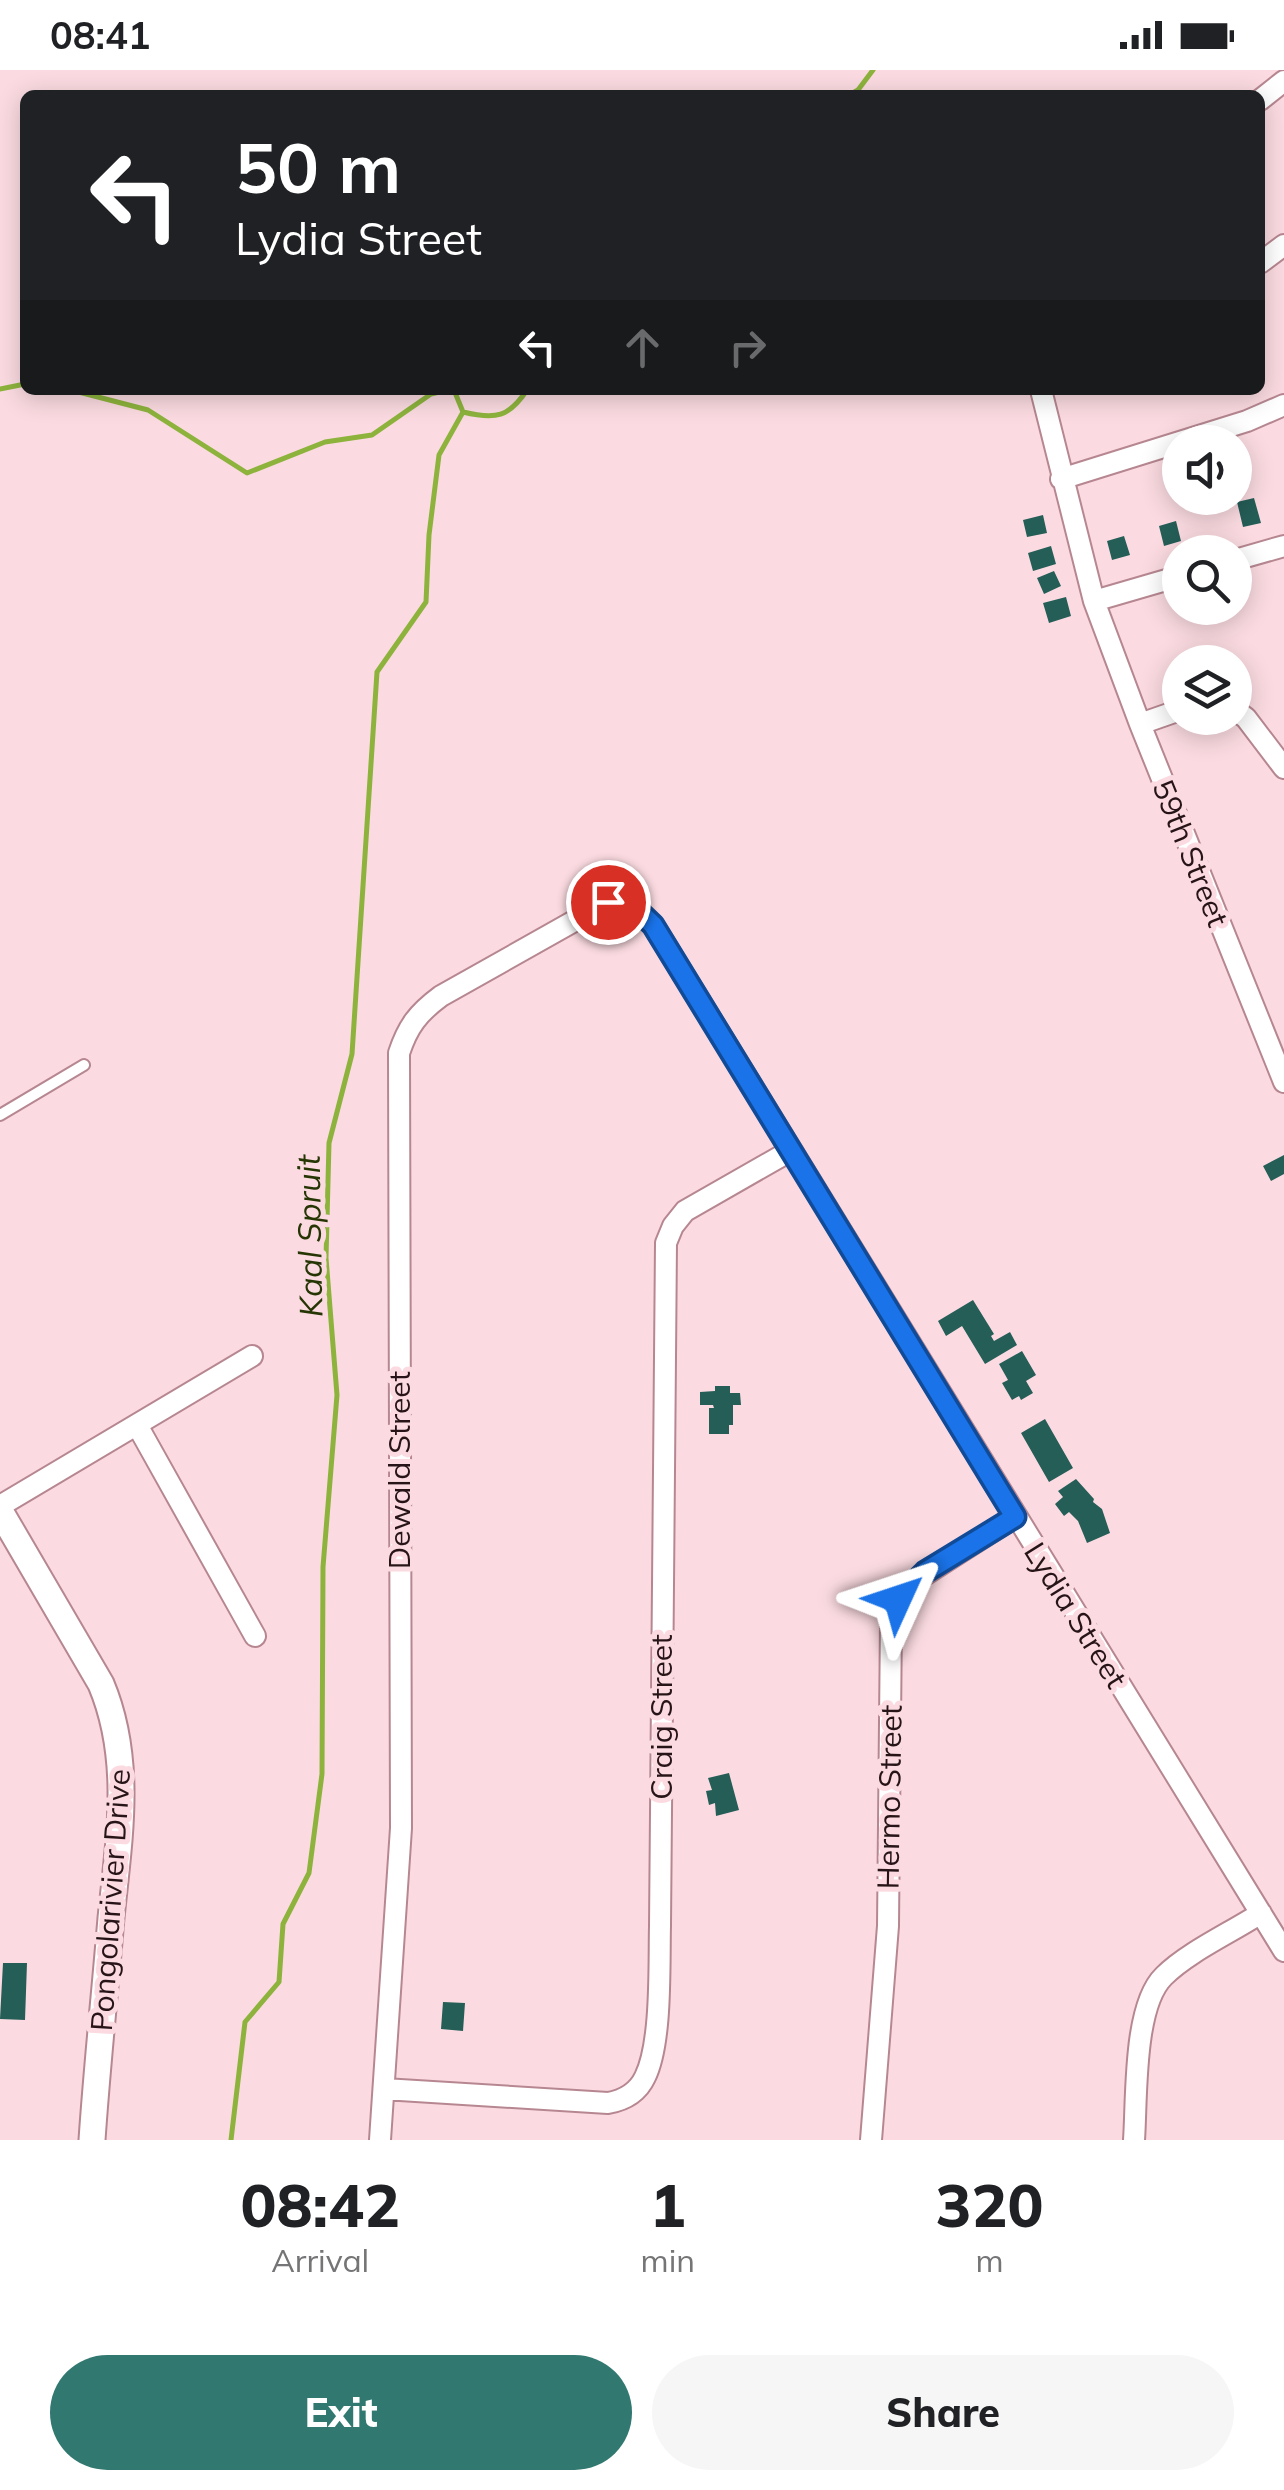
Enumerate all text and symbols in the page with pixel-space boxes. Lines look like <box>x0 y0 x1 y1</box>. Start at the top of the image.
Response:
text: 08:41 <box>50 11 151 59</box>
text: 50 m <box>235 123 401 211</box>
icon: left <box>70 130 200 260</box>
text: Lydia Street <box>235 210 482 266</box>
icon: left <box>510 320 565 375</box>
icon: ahead <box>615 320 670 375</box>
icon: right <box>720 320 775 375</box>
map controls <box>1162 425 1252 735</box>
button: sound <box>1162 425 1252 515</box>
button: search <box>1162 535 1252 625</box>
button: layers <box>1162 645 1252 735</box>
street label: 59th Street <box>1144 774 1238 932</box>
pin <box>566 860 651 945</box>
icon: arrive <box>581 875 636 930</box>
water label: Kaal Spruit <box>288 1154 330 1318</box>
street label: Dewald Street <box>380 1371 418 1569</box>
street label: Lydia Street <box>1016 1535 1136 1695</box>
position arrow <box>846 1547 950 1651</box>
street label: Craig Street <box>642 1634 680 1800</box>
street label: Hermo Street <box>868 1704 910 1890</box>
street label: Pongolarivier Drive <box>82 1768 138 2032</box>
text: 08:42 <box>240 2167 400 2242</box>
text: 1 <box>650 2167 686 2242</box>
text: 320 <box>935 2167 1043 2242</box>
text: Arrival <box>271 2240 369 2280</box>
text: min <box>641 2240 695 2280</box>
text: m <box>975 2240 1004 2280</box>
button: Exit <box>50 2355 632 2470</box>
button: Share <box>652 2355 1234 2470</box>

